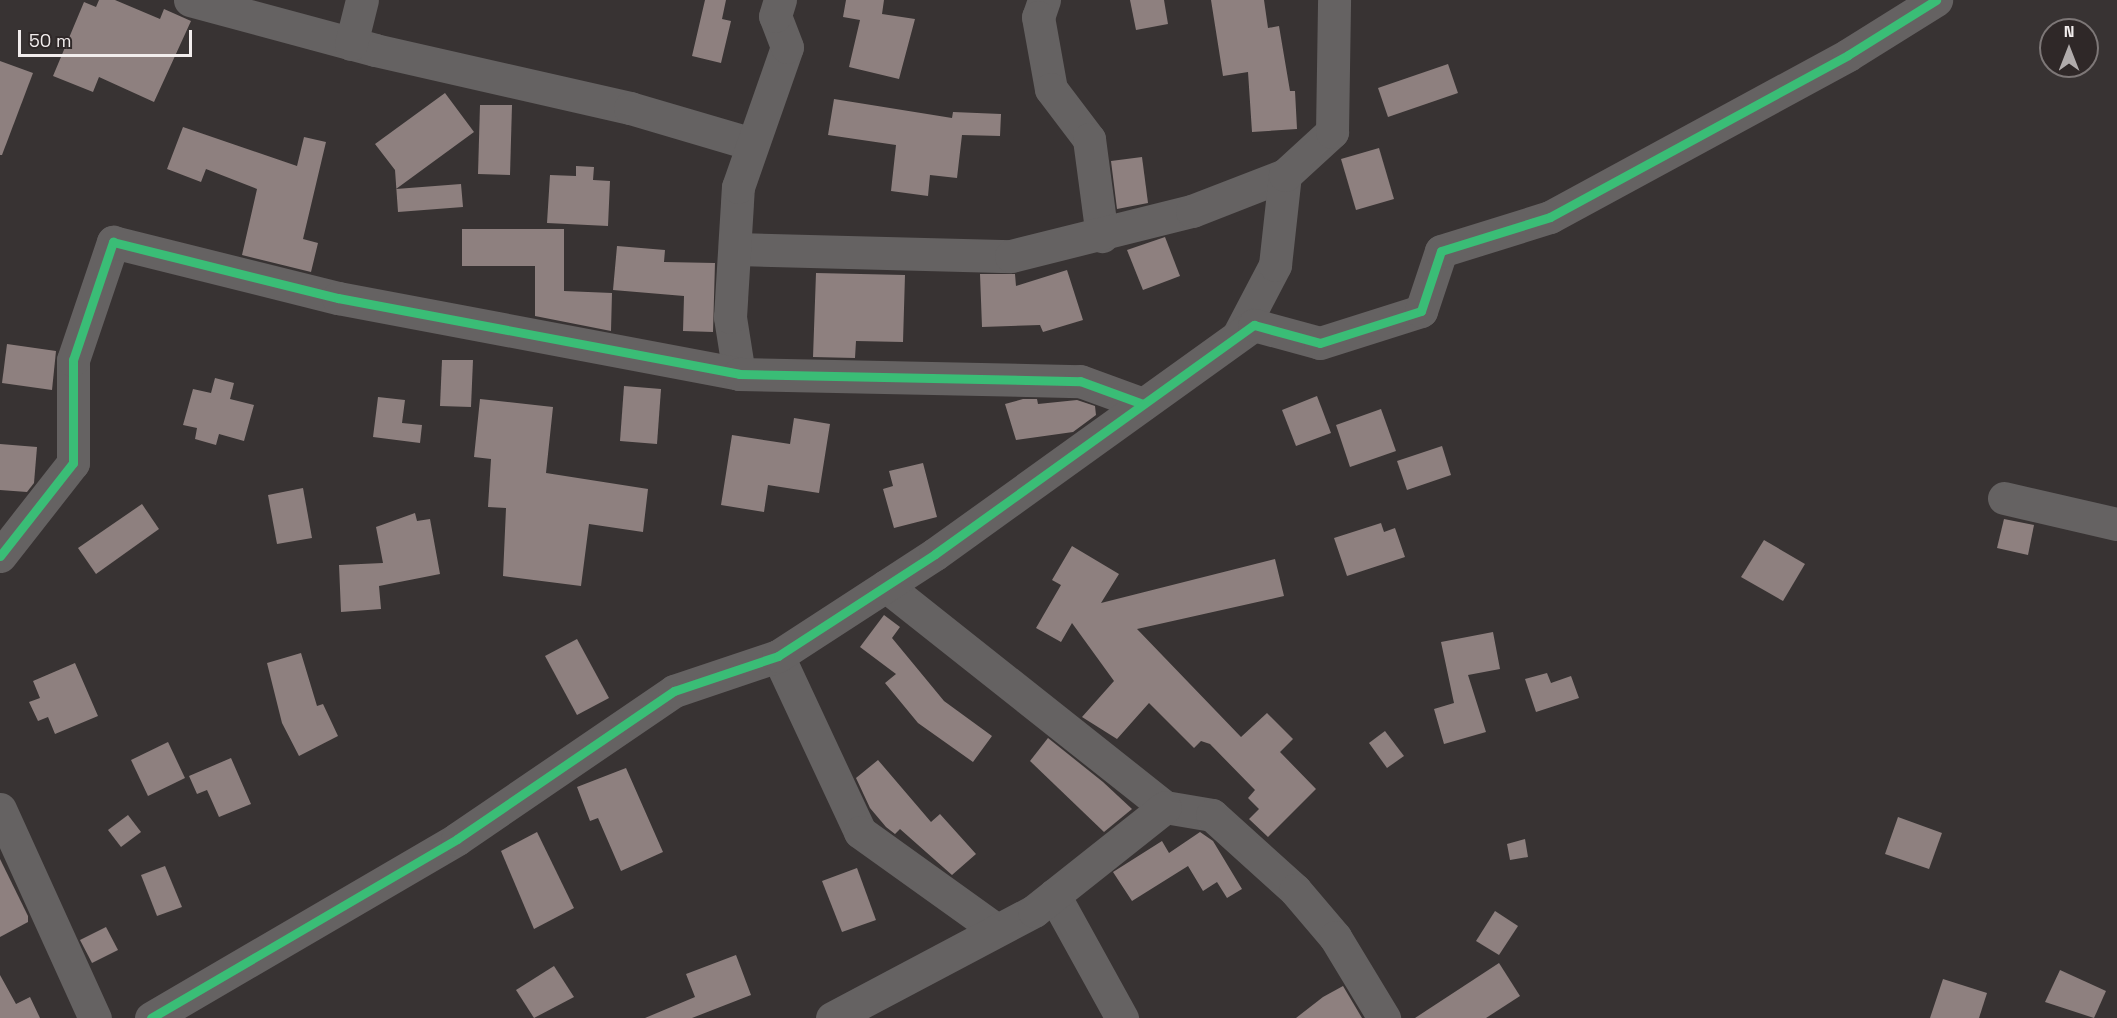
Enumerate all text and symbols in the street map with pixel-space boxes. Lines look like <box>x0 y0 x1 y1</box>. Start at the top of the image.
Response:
scale bar <box>21 18 195 56</box>
north arrow <box>2039 18 2099 78</box>
text: N <box>2064 21 2074 42</box>
text: 50 m <box>29 29 71 52</box>

